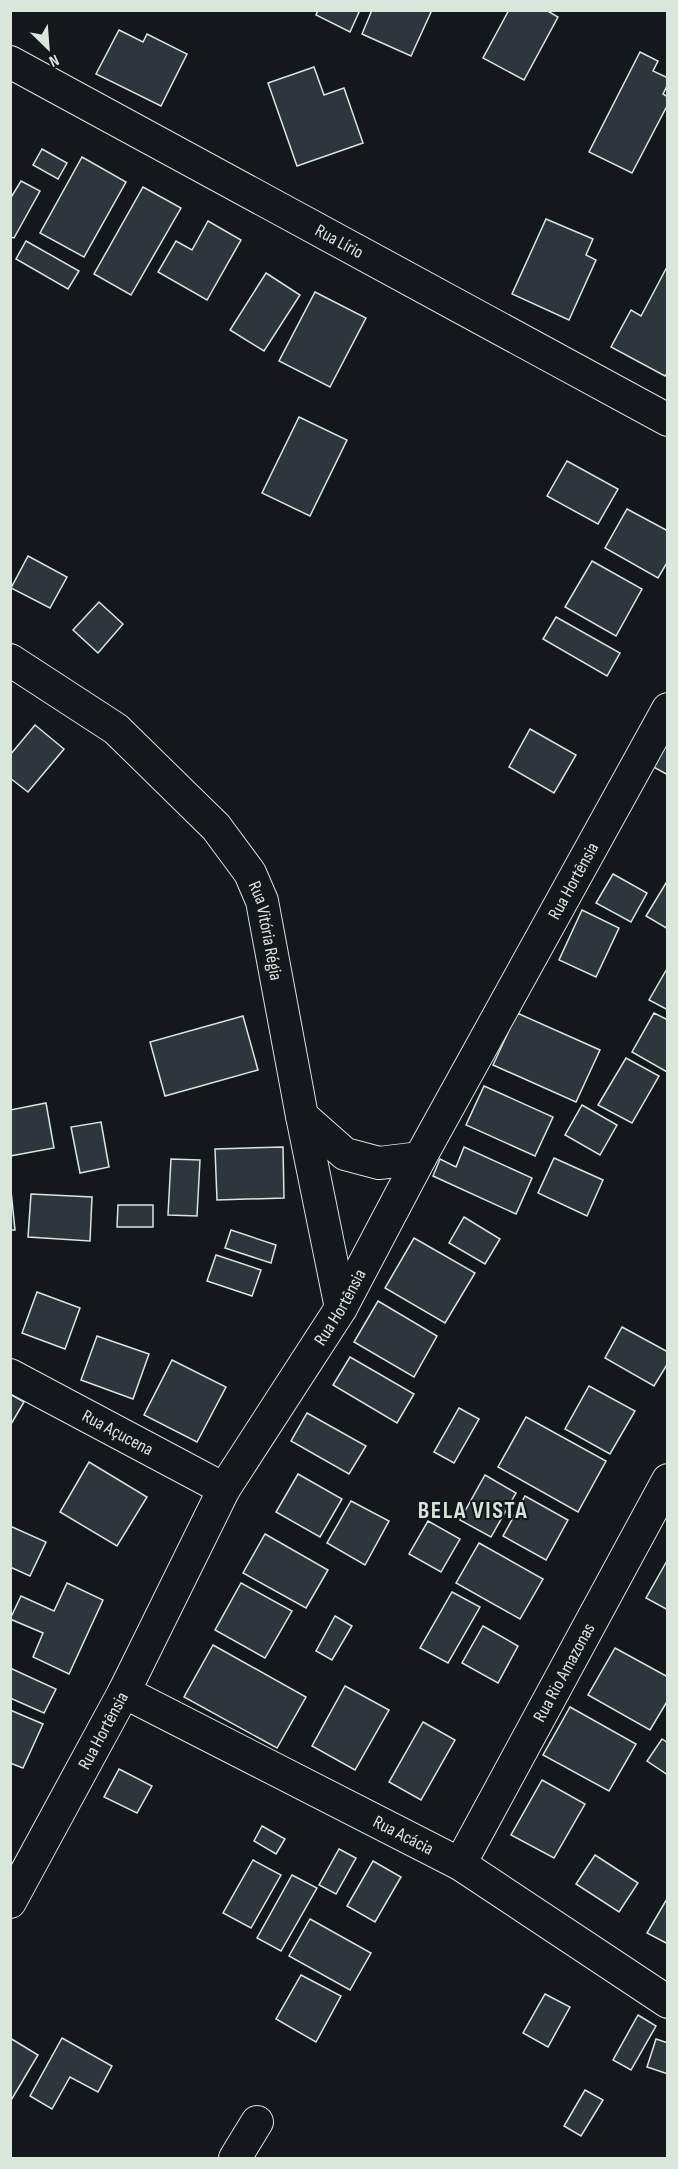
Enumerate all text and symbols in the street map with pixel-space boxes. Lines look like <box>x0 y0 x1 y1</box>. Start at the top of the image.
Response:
north arrow <box>18 18 78 78</box>
text: N <box>46 50 62 71</box>
street label: Rua Lírio <box>312 220 367 263</box>
street label: Rua Hortênsia <box>543 839 603 923</box>
street label: Rua Vitória Régia <box>244 878 287 982</box>
street label: Rua Hortênsia <box>309 1265 370 1349</box>
street label: Rua Açucena <box>79 1405 157 1460</box>
district label: BELA VISTA <box>418 1496 528 1525</box>
street label: Rua Rio Amazonas <box>529 1619 599 1725</box>
street label: Rua Hortênsia <box>74 1688 133 1773</box>
street label: Rua Acácia <box>370 1811 437 1859</box>

